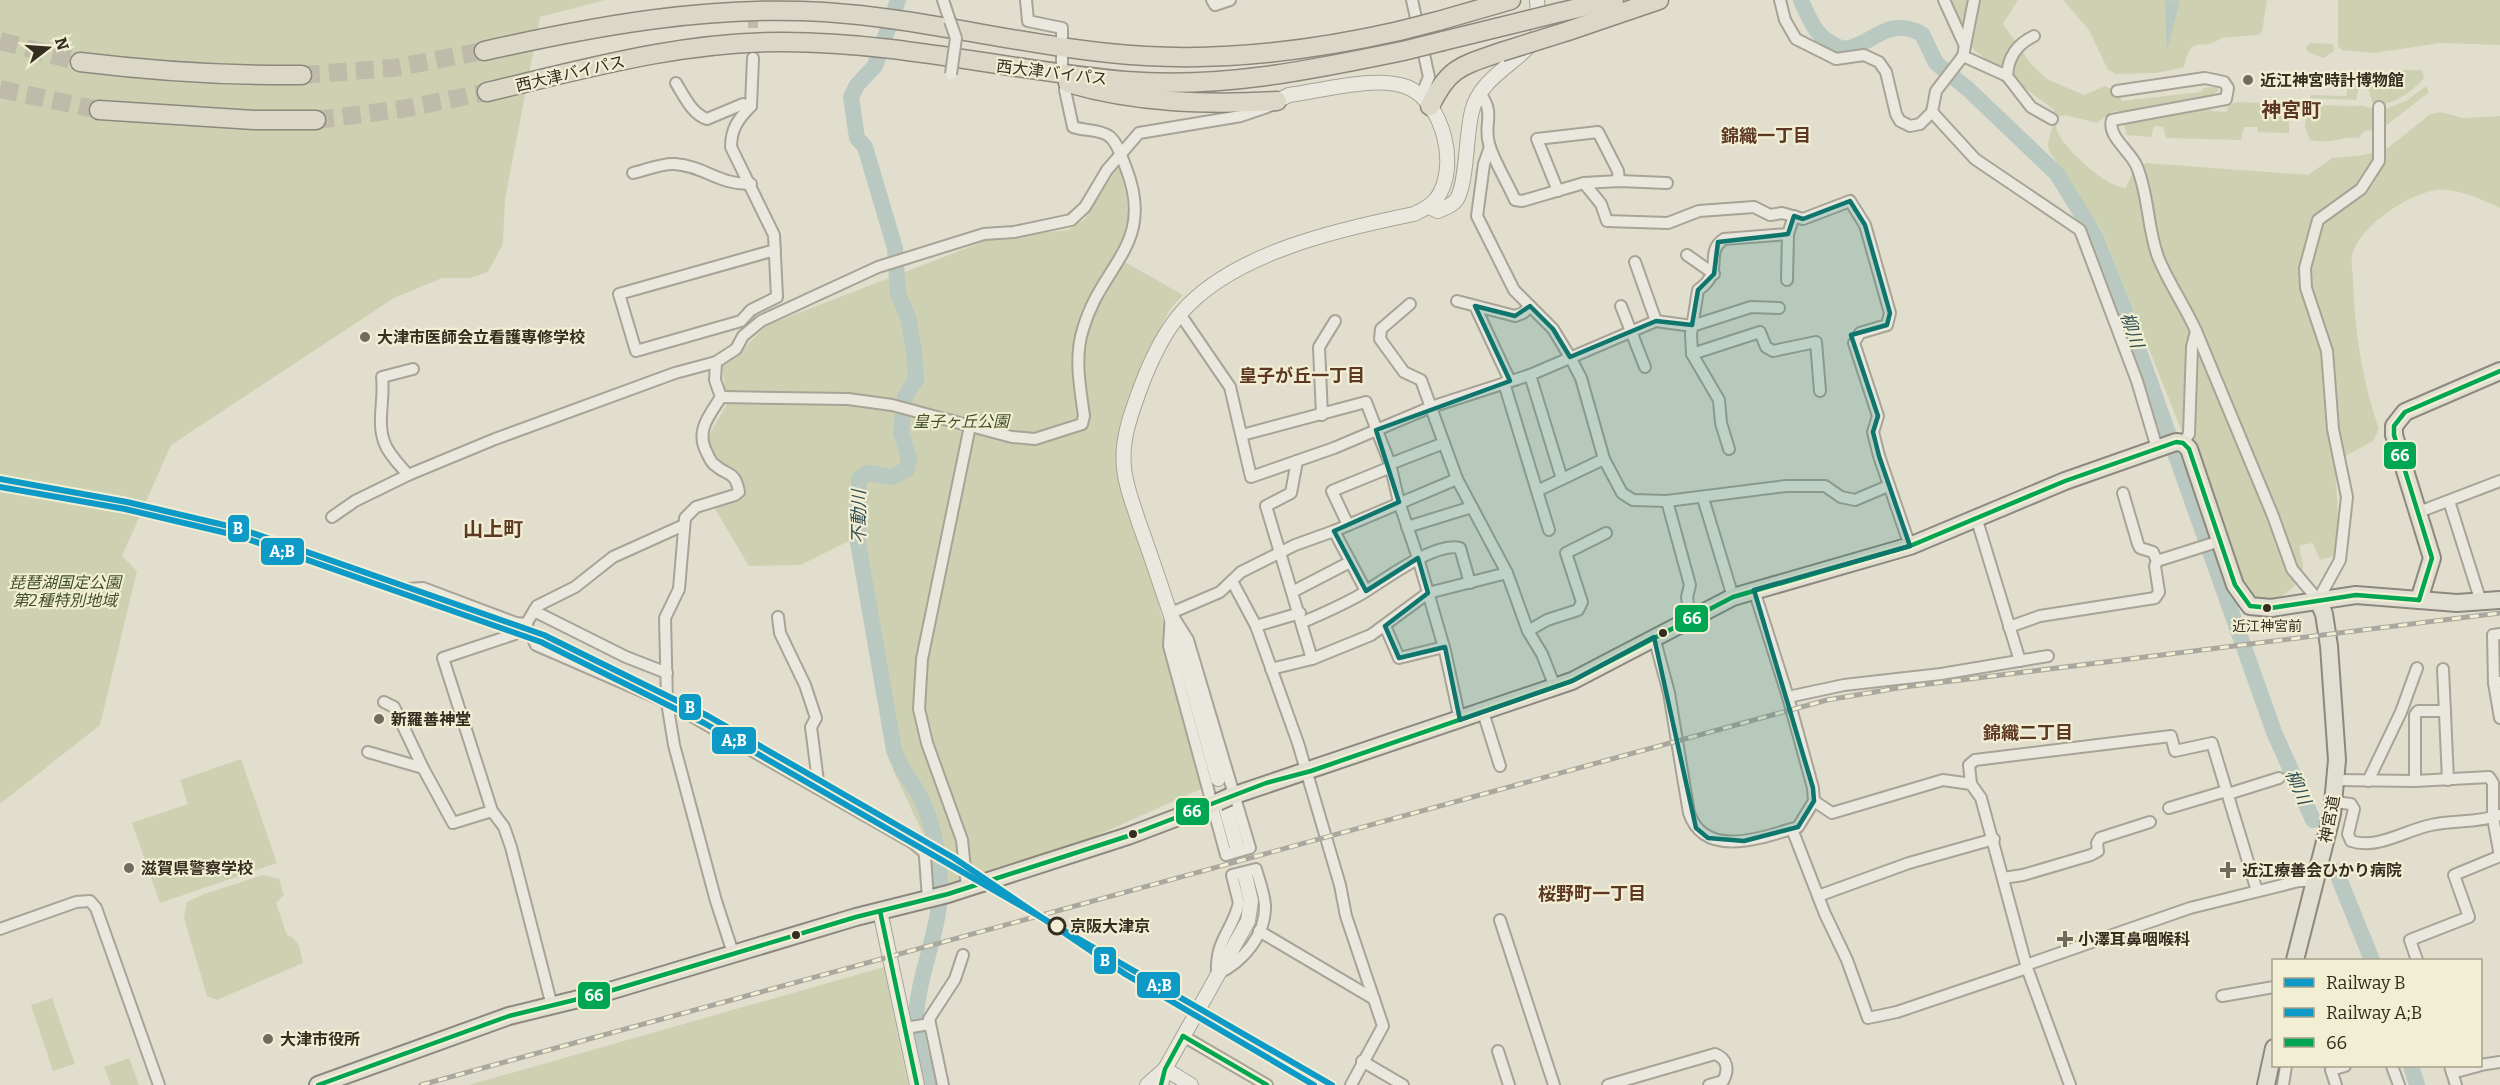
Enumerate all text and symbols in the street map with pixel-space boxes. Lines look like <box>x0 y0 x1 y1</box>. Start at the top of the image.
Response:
north arrow <box>18 18 78 78</box>
text: N <box>51 35 73 52</box>
street label: 西大津バイパス <box>514 52 627 95</box>
street label: 西大津バイパス <box>995 56 1109 89</box>
place label: 近江神宮時計博物館 <box>2260 71 2404 90</box>
marker: 近江神宮時計博物館 <box>2241 73 2255 87</box>
district label: 神宮町 <box>2261 98 2321 122</box>
district label: 錦織一丁目 <box>1721 125 1811 147</box>
water label: 柳川 <box>2116 309 2149 352</box>
place label: 大津市医師会立看護専修学校 <box>377 328 585 347</box>
marker: 大津市医師会立看護専修学校 <box>358 330 372 344</box>
district label: 皇子が丘一丁目 <box>1239 365 1365 387</box>
park label: 皇子ヶ丘公園 <box>913 412 1011 431</box>
line badge: 66 <box>2383 441 2417 470</box>
text: 66 <box>2391 446 2410 465</box>
water label: 不動川 <box>848 488 870 544</box>
line badge: B <box>227 514 250 543</box>
district label: 山上町 <box>463 517 523 541</box>
text: B <box>233 519 243 538</box>
line badge: A;B <box>260 537 305 566</box>
text: A;B <box>269 542 295 561</box>
park label: 琵琶湖国定公園 第2種特別地域 <box>9 573 123 610</box>
marker: 近江神宮前 <box>2261 602 2273 614</box>
line badge: 66 <box>1674 604 1709 633</box>
text: 66 <box>1683 609 1702 628</box>
place label: 近江神宮前 <box>2232 618 2302 635</box>
unlabelled marker <box>1657 627 1669 639</box>
line badge: B <box>678 693 702 721</box>
text: B <box>685 698 695 717</box>
place label: 新羅善神堂 <box>391 710 471 729</box>
marker: 新羅善神堂 <box>372 712 386 726</box>
district label: 錦織二丁目 <box>1983 722 2073 744</box>
line badge: A;B <box>711 726 757 755</box>
text: A;B <box>721 731 747 750</box>
water label: 柳川 <box>2281 766 2316 810</box>
street label: 神宮道 <box>2316 794 2343 844</box>
line badge: 66 <box>1175 797 1210 826</box>
text: 66 <box>1183 802 1202 821</box>
unlabelled marker <box>1127 828 1139 840</box>
place label: 滋賀県警察学校 <box>141 859 253 878</box>
marker: 滋賀県警察学校 <box>122 861 136 875</box>
marker: 近江療善会ひかり病院 <box>2219 861 2237 879</box>
place label: 近江療善会ひかり病院 <box>2242 861 2402 880</box>
district label: 桜野町一丁目 <box>1538 883 1646 905</box>
marker: 京阪大津京 <box>1048 917 1066 935</box>
place label: 京阪大津京 <box>1070 917 1150 936</box>
unlabelled marker <box>790 929 802 941</box>
marker: 小澤耳鼻咽喉科 <box>2056 930 2074 948</box>
place label: 小澤耳鼻咽喉科 <box>2078 930 2190 949</box>
line badge: B <box>1093 946 1117 975</box>
text: B <box>1100 951 1110 970</box>
legend <box>2272 959 2482 1067</box>
line badge: A;B <box>1136 971 1181 999</box>
text: Railway B <box>2326 972 2406 994</box>
text: A;B <box>1146 976 1172 995</box>
line badge: 66 <box>577 981 611 1010</box>
text: 66 <box>585 986 604 1005</box>
text: Railway A;B <box>2326 1002 2422 1024</box>
place label: 大津市役所 <box>280 1030 360 1049</box>
marker: 大津市役所 <box>261 1032 275 1046</box>
text: 66 <box>2326 1032 2347 1054</box>

